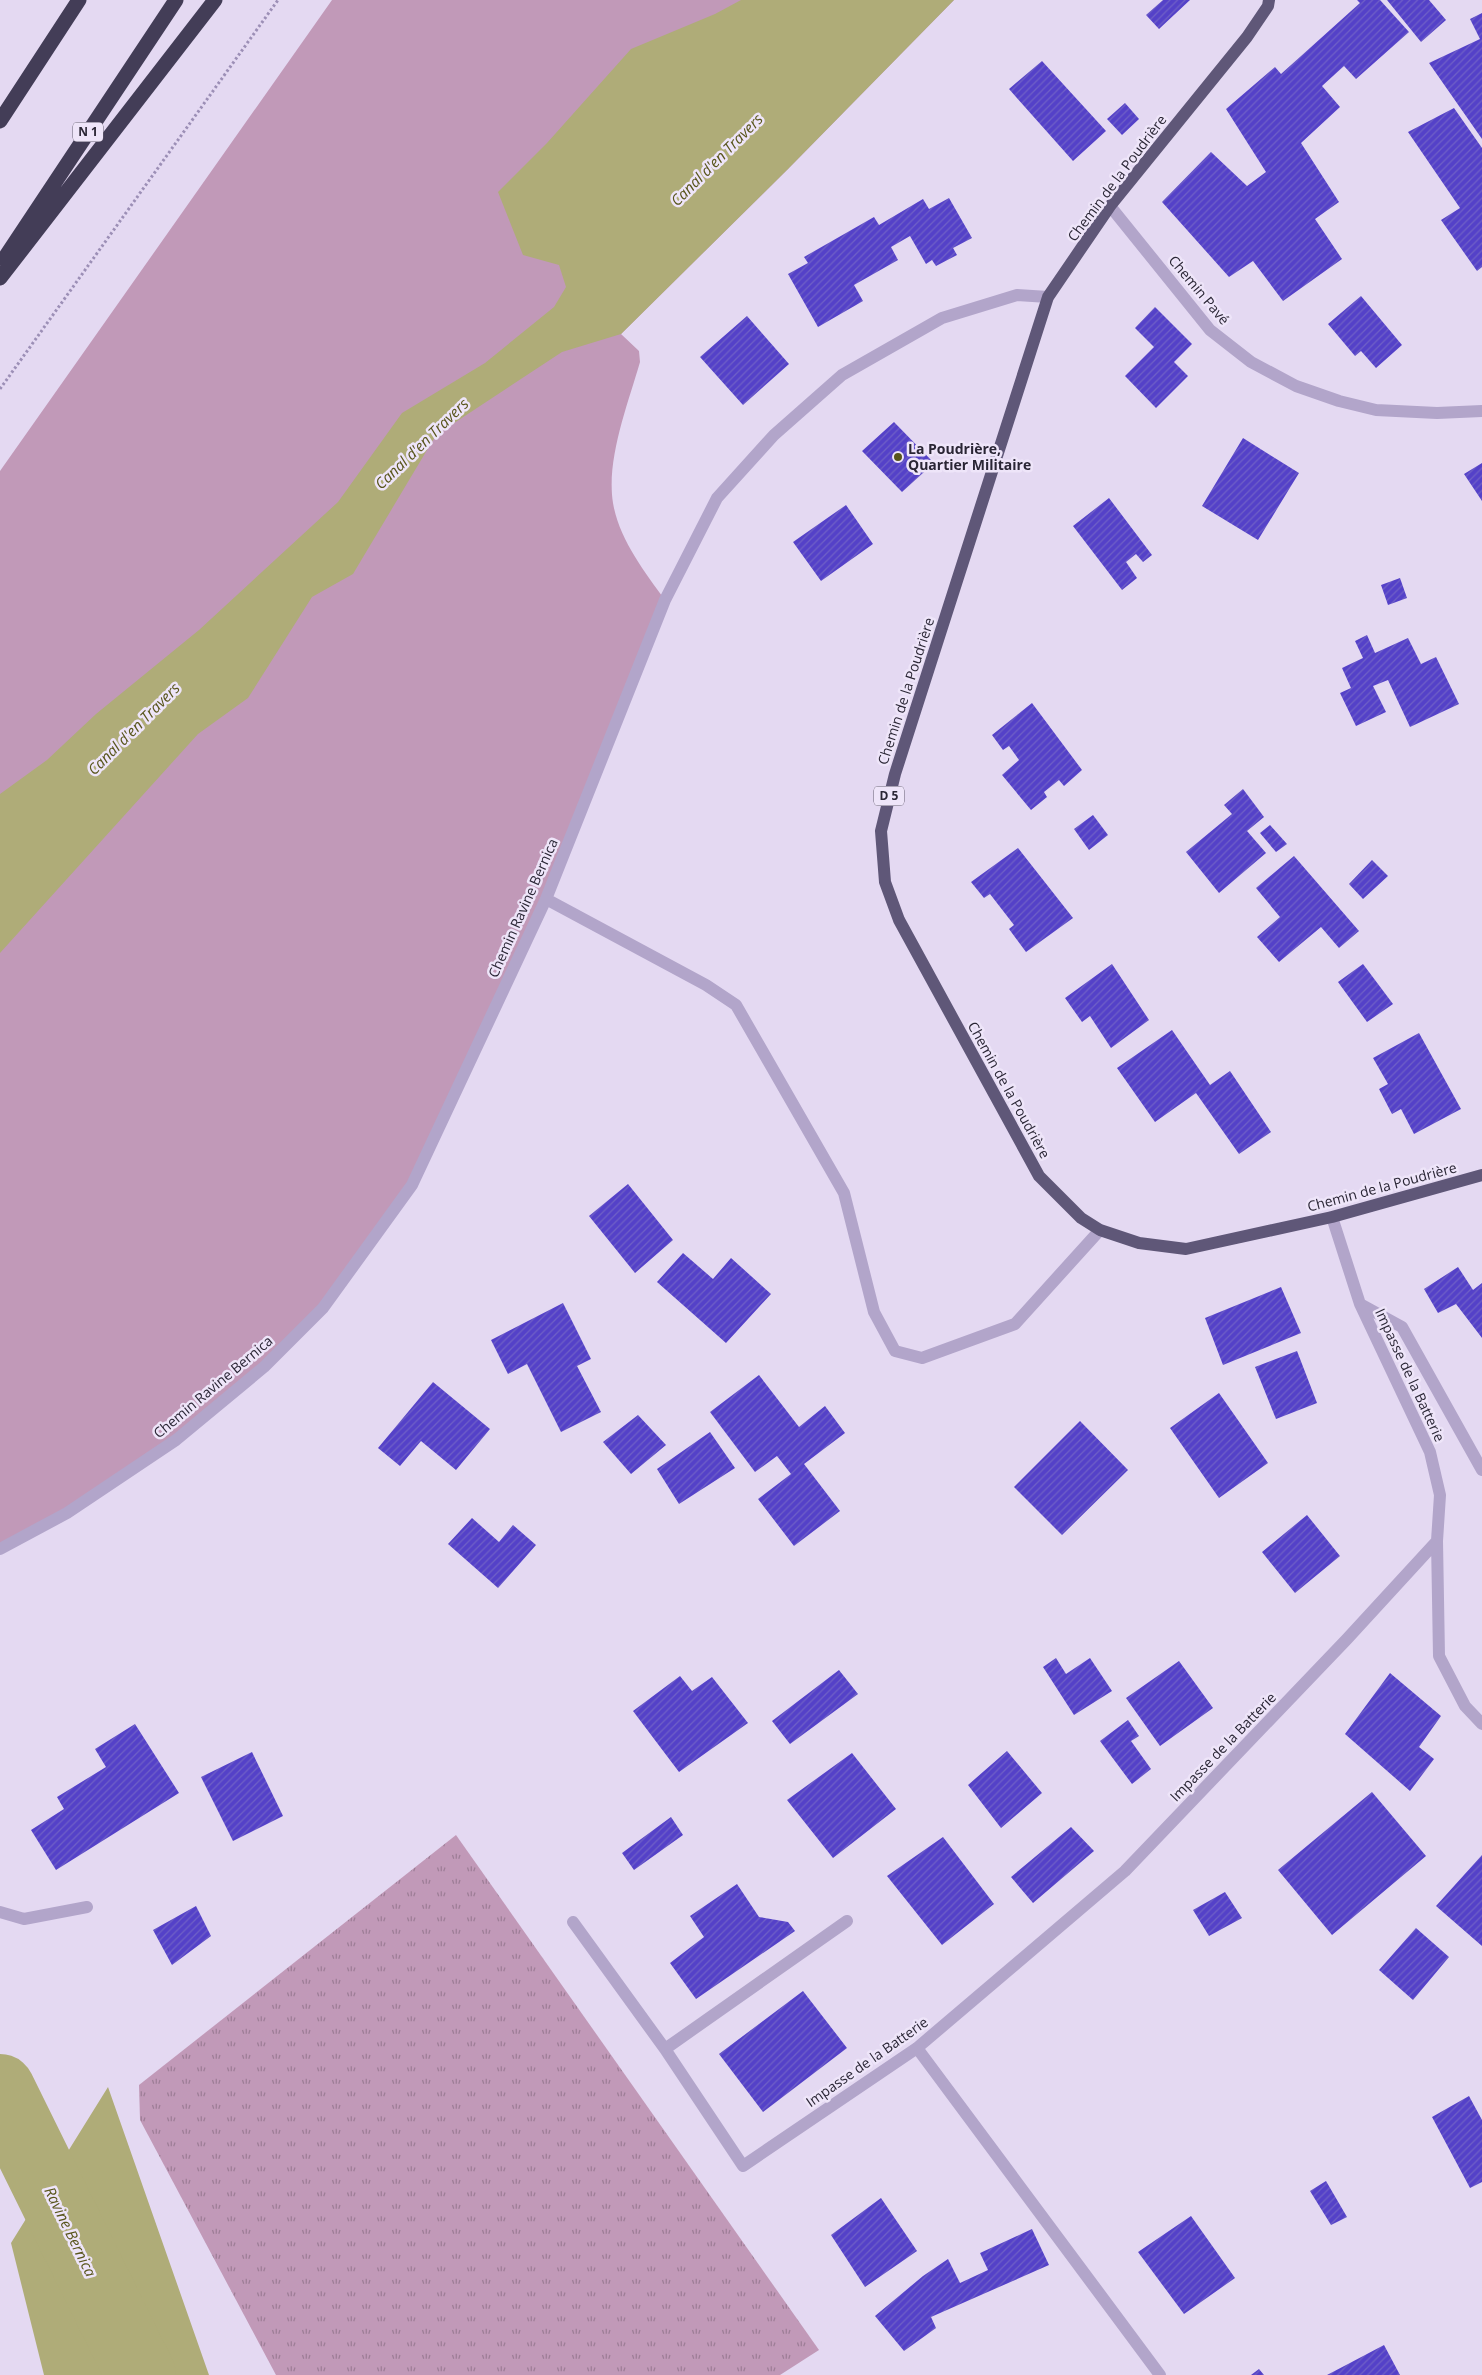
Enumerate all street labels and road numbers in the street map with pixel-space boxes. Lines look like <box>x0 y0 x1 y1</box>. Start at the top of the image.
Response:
street label: Chemin de la Poudrière <box>1063 111 1171 245</box>
road number: N 1 <box>73 122 103 142</box>
street label: Chemin Pavé <box>1165 251 1234 328</box>
street label: Chemin de la Poudrière <box>873 615 938 767</box>
road number: D 5 <box>874 786 904 806</box>
street label: Chemin Ravine Bernica <box>483 835 562 980</box>
street label: Chemin de la Poudrière <box>964 1018 1055 1162</box>
street label: Chemin de la Poudrière <box>1305 1157 1459 1216</box>
street label: Impasse de la Batterie <box>1371 1305 1450 1445</box>
street label: Chemin Ravine Bernica <box>149 1331 276 1442</box>
street label: Impasse de la Batterie <box>1165 1688 1280 1805</box>
street label: Impasse de la Batterie <box>802 2012 932 2111</box>

